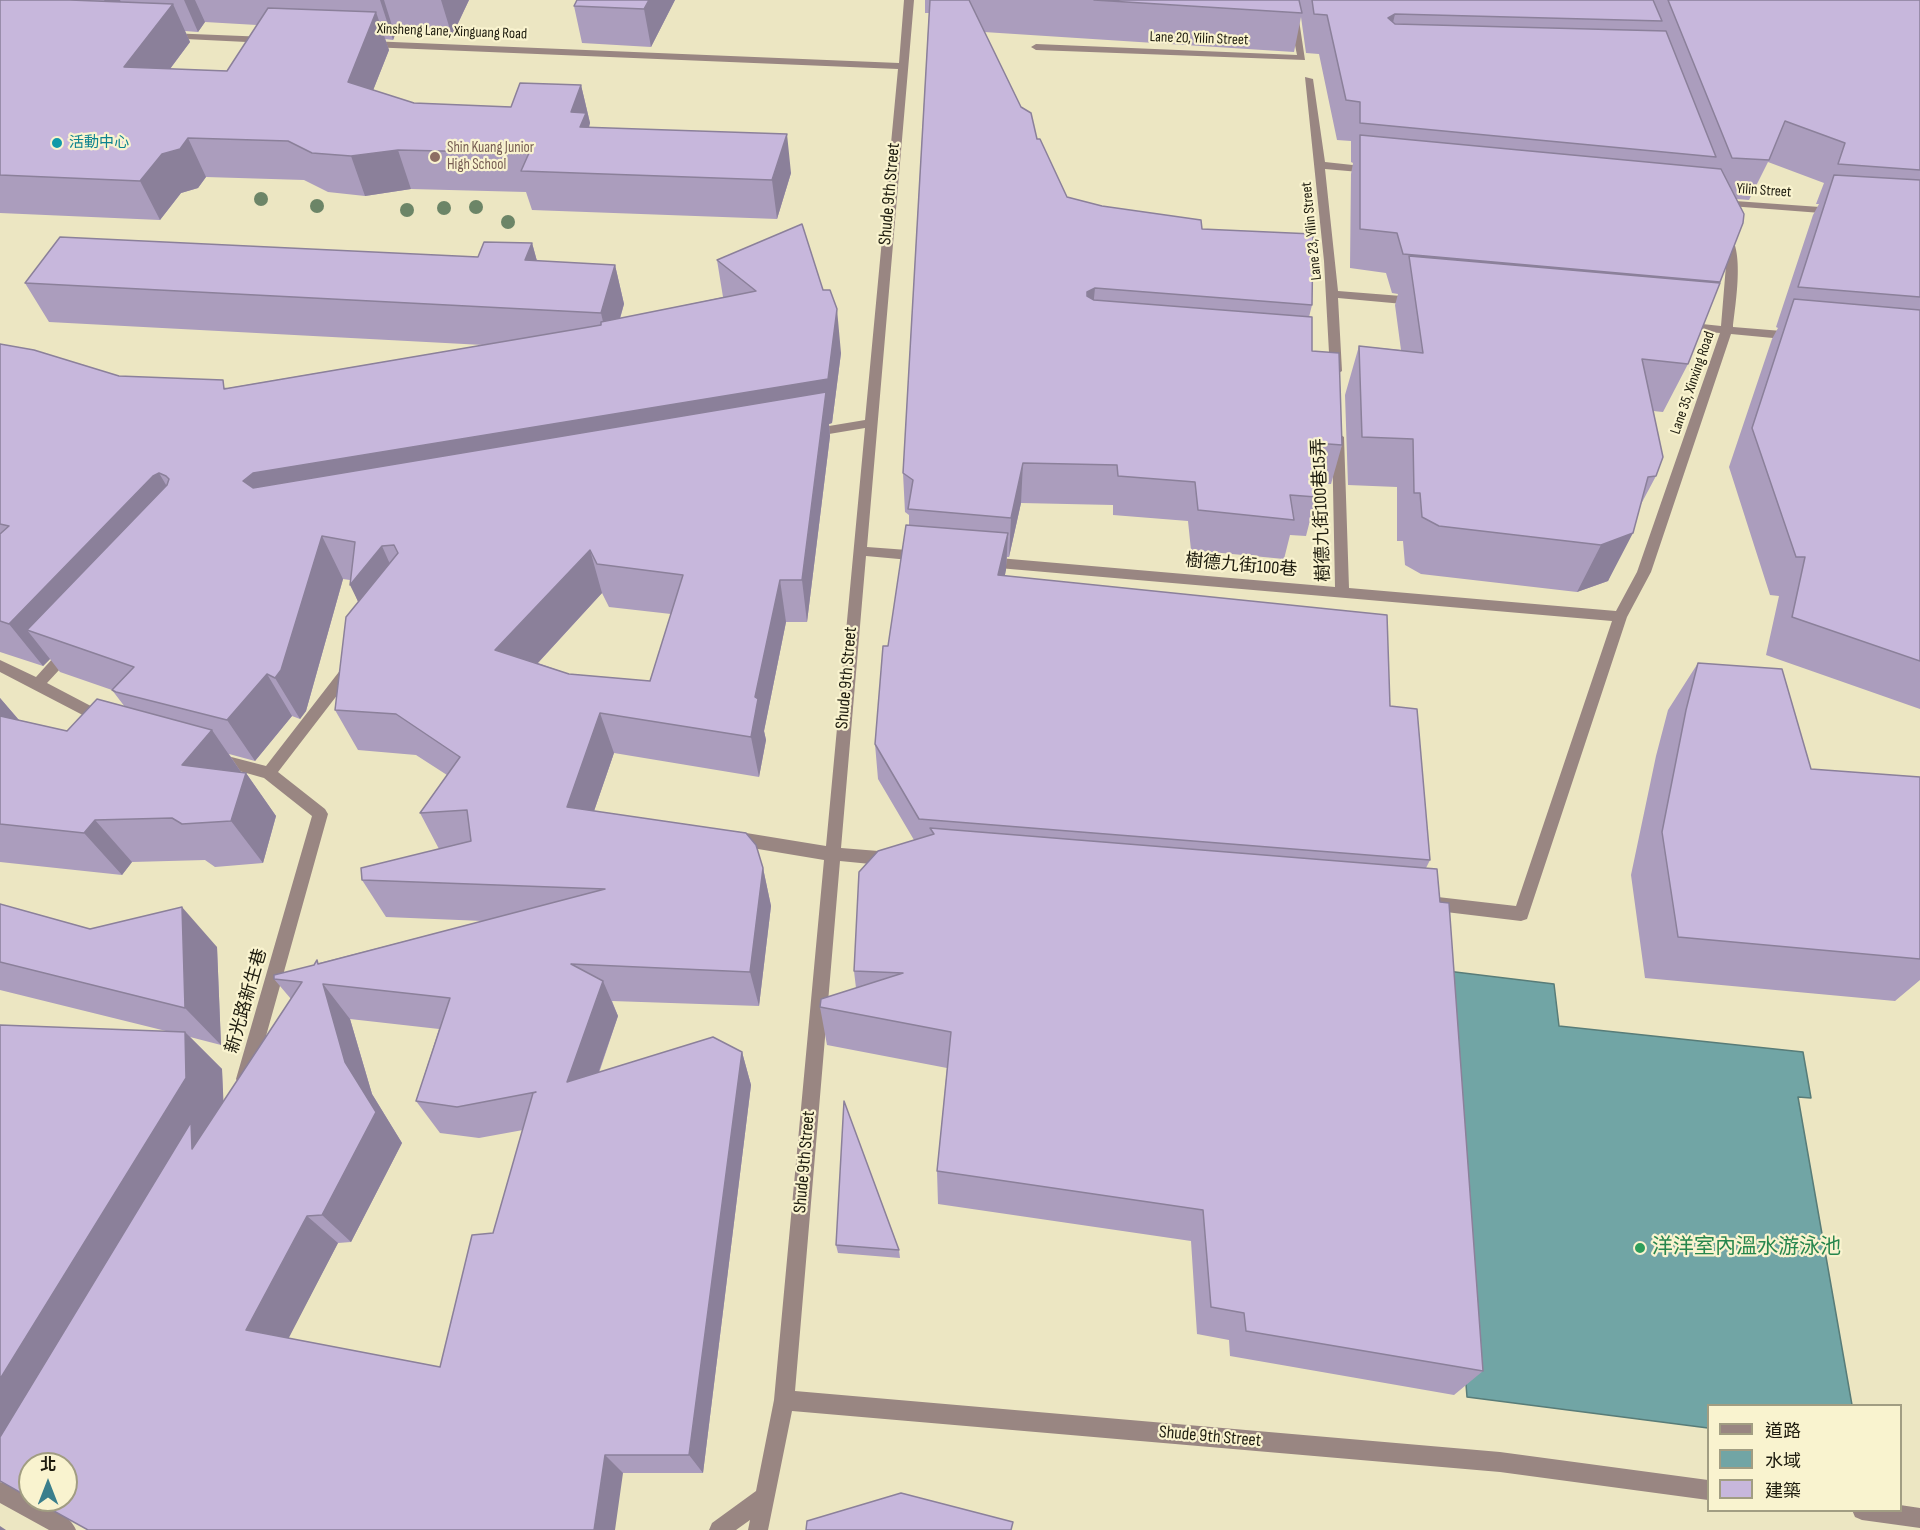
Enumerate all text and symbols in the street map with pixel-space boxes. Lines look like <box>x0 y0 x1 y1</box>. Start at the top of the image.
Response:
street label: Xinsheng Lane, Xinguang Road <box>376 20 528 44</box>
street label: Lane 20, Yilin Street <box>1149 28 1249 50</box>
place label: 活動中心 <box>69 134 129 152</box>
marker: 活動中心 <box>50 136 64 150</box>
place label: Shin Kuang Junior High School <box>447 139 534 174</box>
street label: Shude 9th Street <box>875 142 905 246</box>
marker: Shin Kuang Junior High School <box>428 150 442 164</box>
street label: Yilin Street <box>1736 180 1792 202</box>
street label: Lane 23, Yilin Street <box>1298 181 1326 281</box>
street label: Lane 35, Xinxing Road <box>1667 329 1719 437</box>
street label: 樹德九街100巷15弄 <box>1309 438 1335 582</box>
street label: 樹德九街100巷 <box>1184 550 1298 582</box>
street label: Shude 9th Street <box>832 626 862 730</box>
street label: 新光路新生巷 <box>222 946 272 1056</box>
street label: Shude 9th Street <box>790 1110 820 1214</box>
place label: 洋洋室內溫水游泳池 <box>1652 1235 1841 1261</box>
marker: 洋洋室內溫水游泳池 <box>1633 1241 1647 1255</box>
legend <box>1707 1404 1902 1512</box>
text: 道路 <box>1765 1421 1801 1442</box>
street label: Shude 9th Street <box>1158 1422 1262 1452</box>
text: 水域 <box>1765 1451 1801 1472</box>
north arrow <box>18 1452 78 1512</box>
text: 北 <box>40 1456 56 1475</box>
text: 建築 <box>1765 1481 1801 1502</box>

